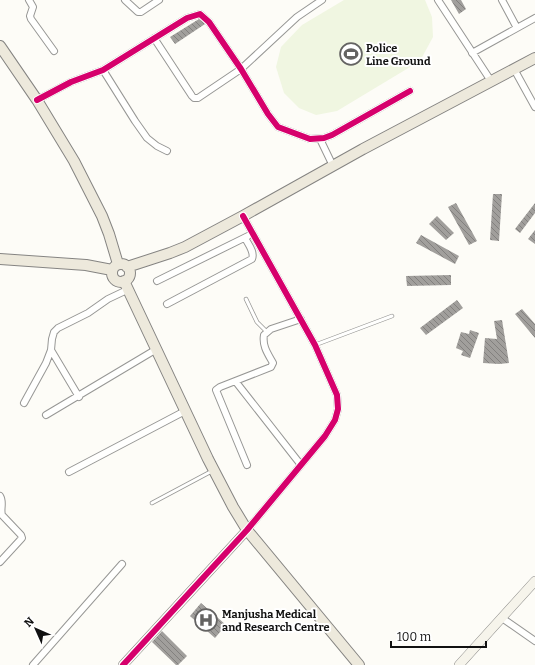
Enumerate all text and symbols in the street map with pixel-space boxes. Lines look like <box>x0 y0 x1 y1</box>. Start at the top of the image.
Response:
sports icon: Police Line Ground <box>338 41 364 67</box>
place label: Police Line Ground <box>366 42 431 68</box>
hospital icon: Manjusha Medical and Research Centre <box>193 607 219 633</box>
place label: Manjusha Medical and Research Centre <box>222 608 329 634</box>
north arrow <box>16 609 56 649</box>
text: N <box>22 614 37 630</box>
scale bar <box>391 623 486 649</box>
text: 100 m <box>397 630 432 644</box>

